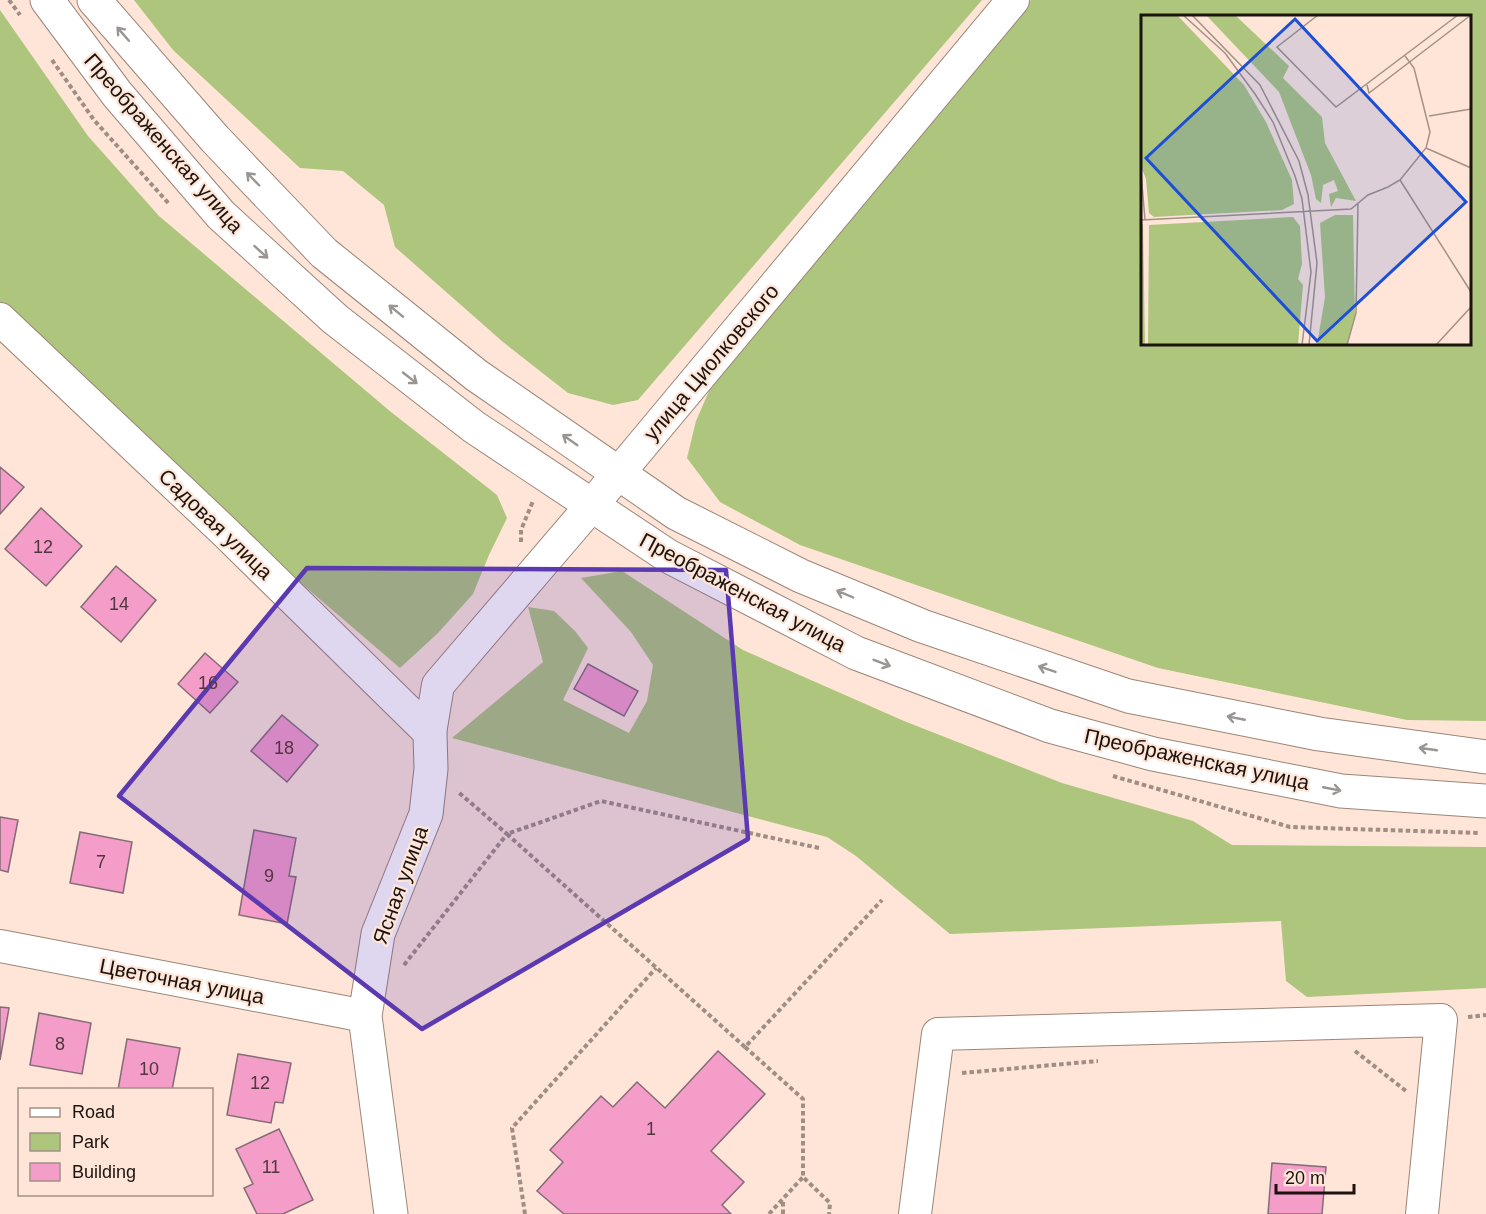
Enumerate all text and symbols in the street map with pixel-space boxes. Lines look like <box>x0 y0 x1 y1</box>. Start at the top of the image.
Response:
inset map <box>1141 15 1471 345</box>
one-way arrow <box>117 26 130 42</box>
street label: Преображенская улица <box>80 49 248 237</box>
one-way arrow <box>246 172 260 187</box>
one-way arrow <box>254 245 269 259</box>
street label: улица Циолковского <box>639 279 783 445</box>
one-way arrow <box>389 305 405 318</box>
one-way arrow <box>402 371 418 384</box>
one-way arrow <box>562 434 578 446</box>
street label: Садовая улица <box>155 464 278 584</box>
street label: Преображенская улица <box>636 528 850 656</box>
house number: 12 <box>33 537 53 557</box>
one-way arrow <box>836 588 854 599</box>
house number: 14 <box>109 594 129 614</box>
one-way arrow <box>872 658 891 669</box>
one-way arrow <box>1038 662 1057 673</box>
house number: 16 <box>198 673 218 693</box>
one-way arrow <box>1226 711 1245 723</box>
street label: Преображенская улица <box>1082 724 1312 794</box>
house number: 18 <box>274 738 294 758</box>
one-way arrow <box>1419 744 1438 755</box>
one-way arrow <box>1321 784 1341 795</box>
street label: Ясная улица <box>368 823 432 947</box>
house number: 7 <box>96 852 106 872</box>
house number: 9 <box>264 866 274 886</box>
street label: Цветочная улица <box>98 954 267 1008</box>
house number: 8 <box>55 1034 65 1054</box>
house number: 10 <box>139 1059 159 1079</box>
house number: 12 <box>250 1073 270 1093</box>
legend <box>18 1088 213 1196</box>
text: Road <box>72 1102 115 1122</box>
house number: 1 <box>646 1119 656 1139</box>
text: Park <box>72 1132 110 1152</box>
house number: 11 <box>262 1157 280 1177</box>
scale bar <box>1276 1157 1354 1195</box>
text: Building <box>72 1162 136 1182</box>
text: 20 m <box>1285 1168 1325 1188</box>

